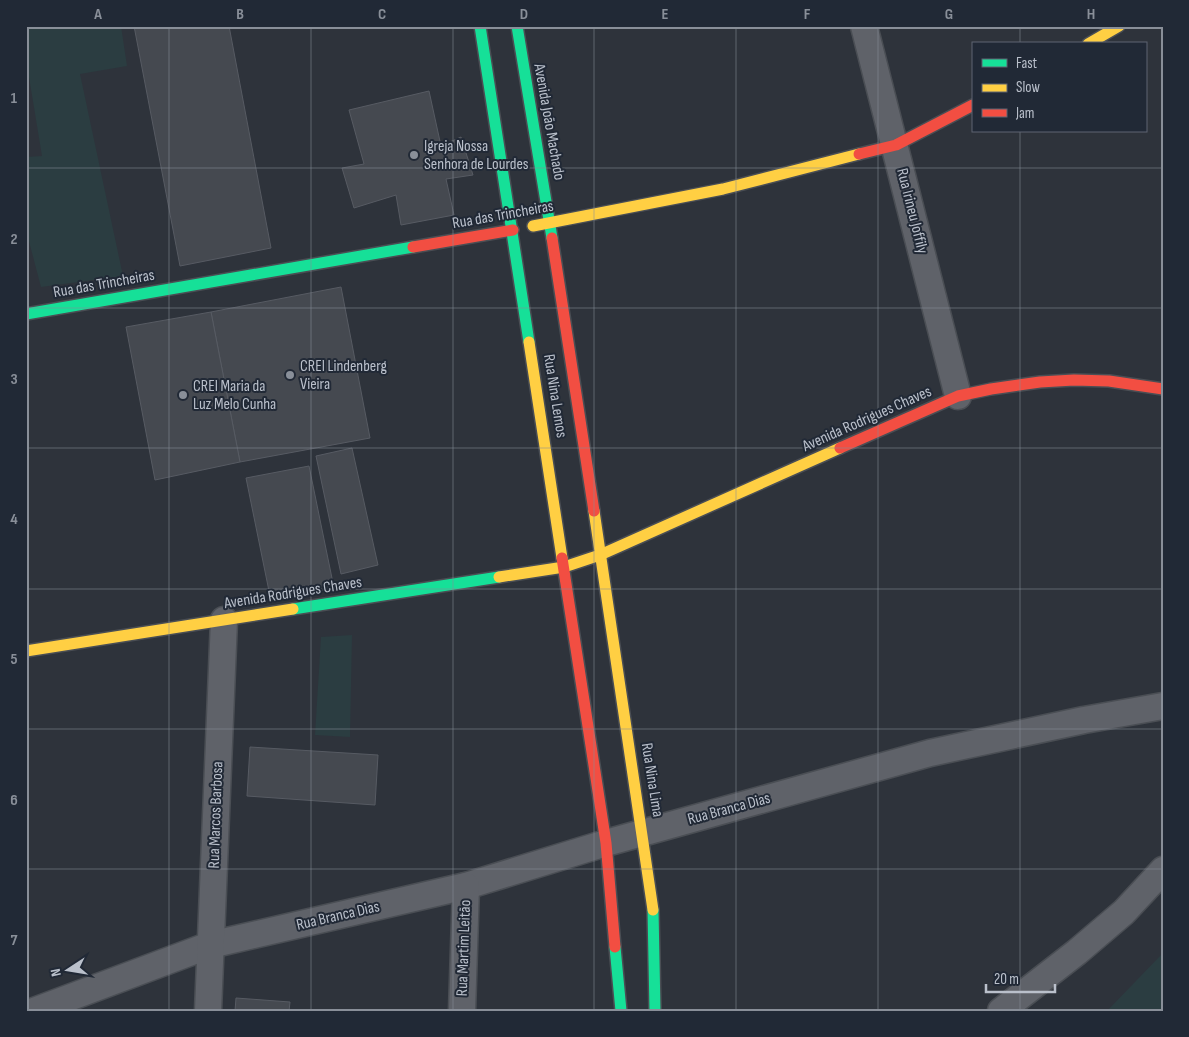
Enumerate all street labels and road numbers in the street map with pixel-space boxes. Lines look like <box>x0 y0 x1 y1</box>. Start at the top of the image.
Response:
street label: Avenida João Machado <box>529 61 569 182</box>
street label: Rua Irineu Joffily <box>892 166 932 256</box>
street label: Rua das Trincheiras <box>451 197 555 233</box>
street label: Rua das Trincheiras <box>52 266 156 302</box>
street label: Rua Nina Lemos <box>539 353 571 439</box>
street label: Avenida Rodrigues Chaves <box>799 382 935 456</box>
street label: Avenida Rodrigues Chaves <box>222 573 363 613</box>
street label: Rua Nina Lima <box>637 742 667 818</box>
street label: Rua Marcos Barbosa <box>205 761 227 869</box>
street label: Rua Branca Dias <box>686 789 773 829</box>
street label: Rua Branca Dias <box>294 897 382 935</box>
street label: Rua Martim Leitão <box>453 899 475 997</box>

